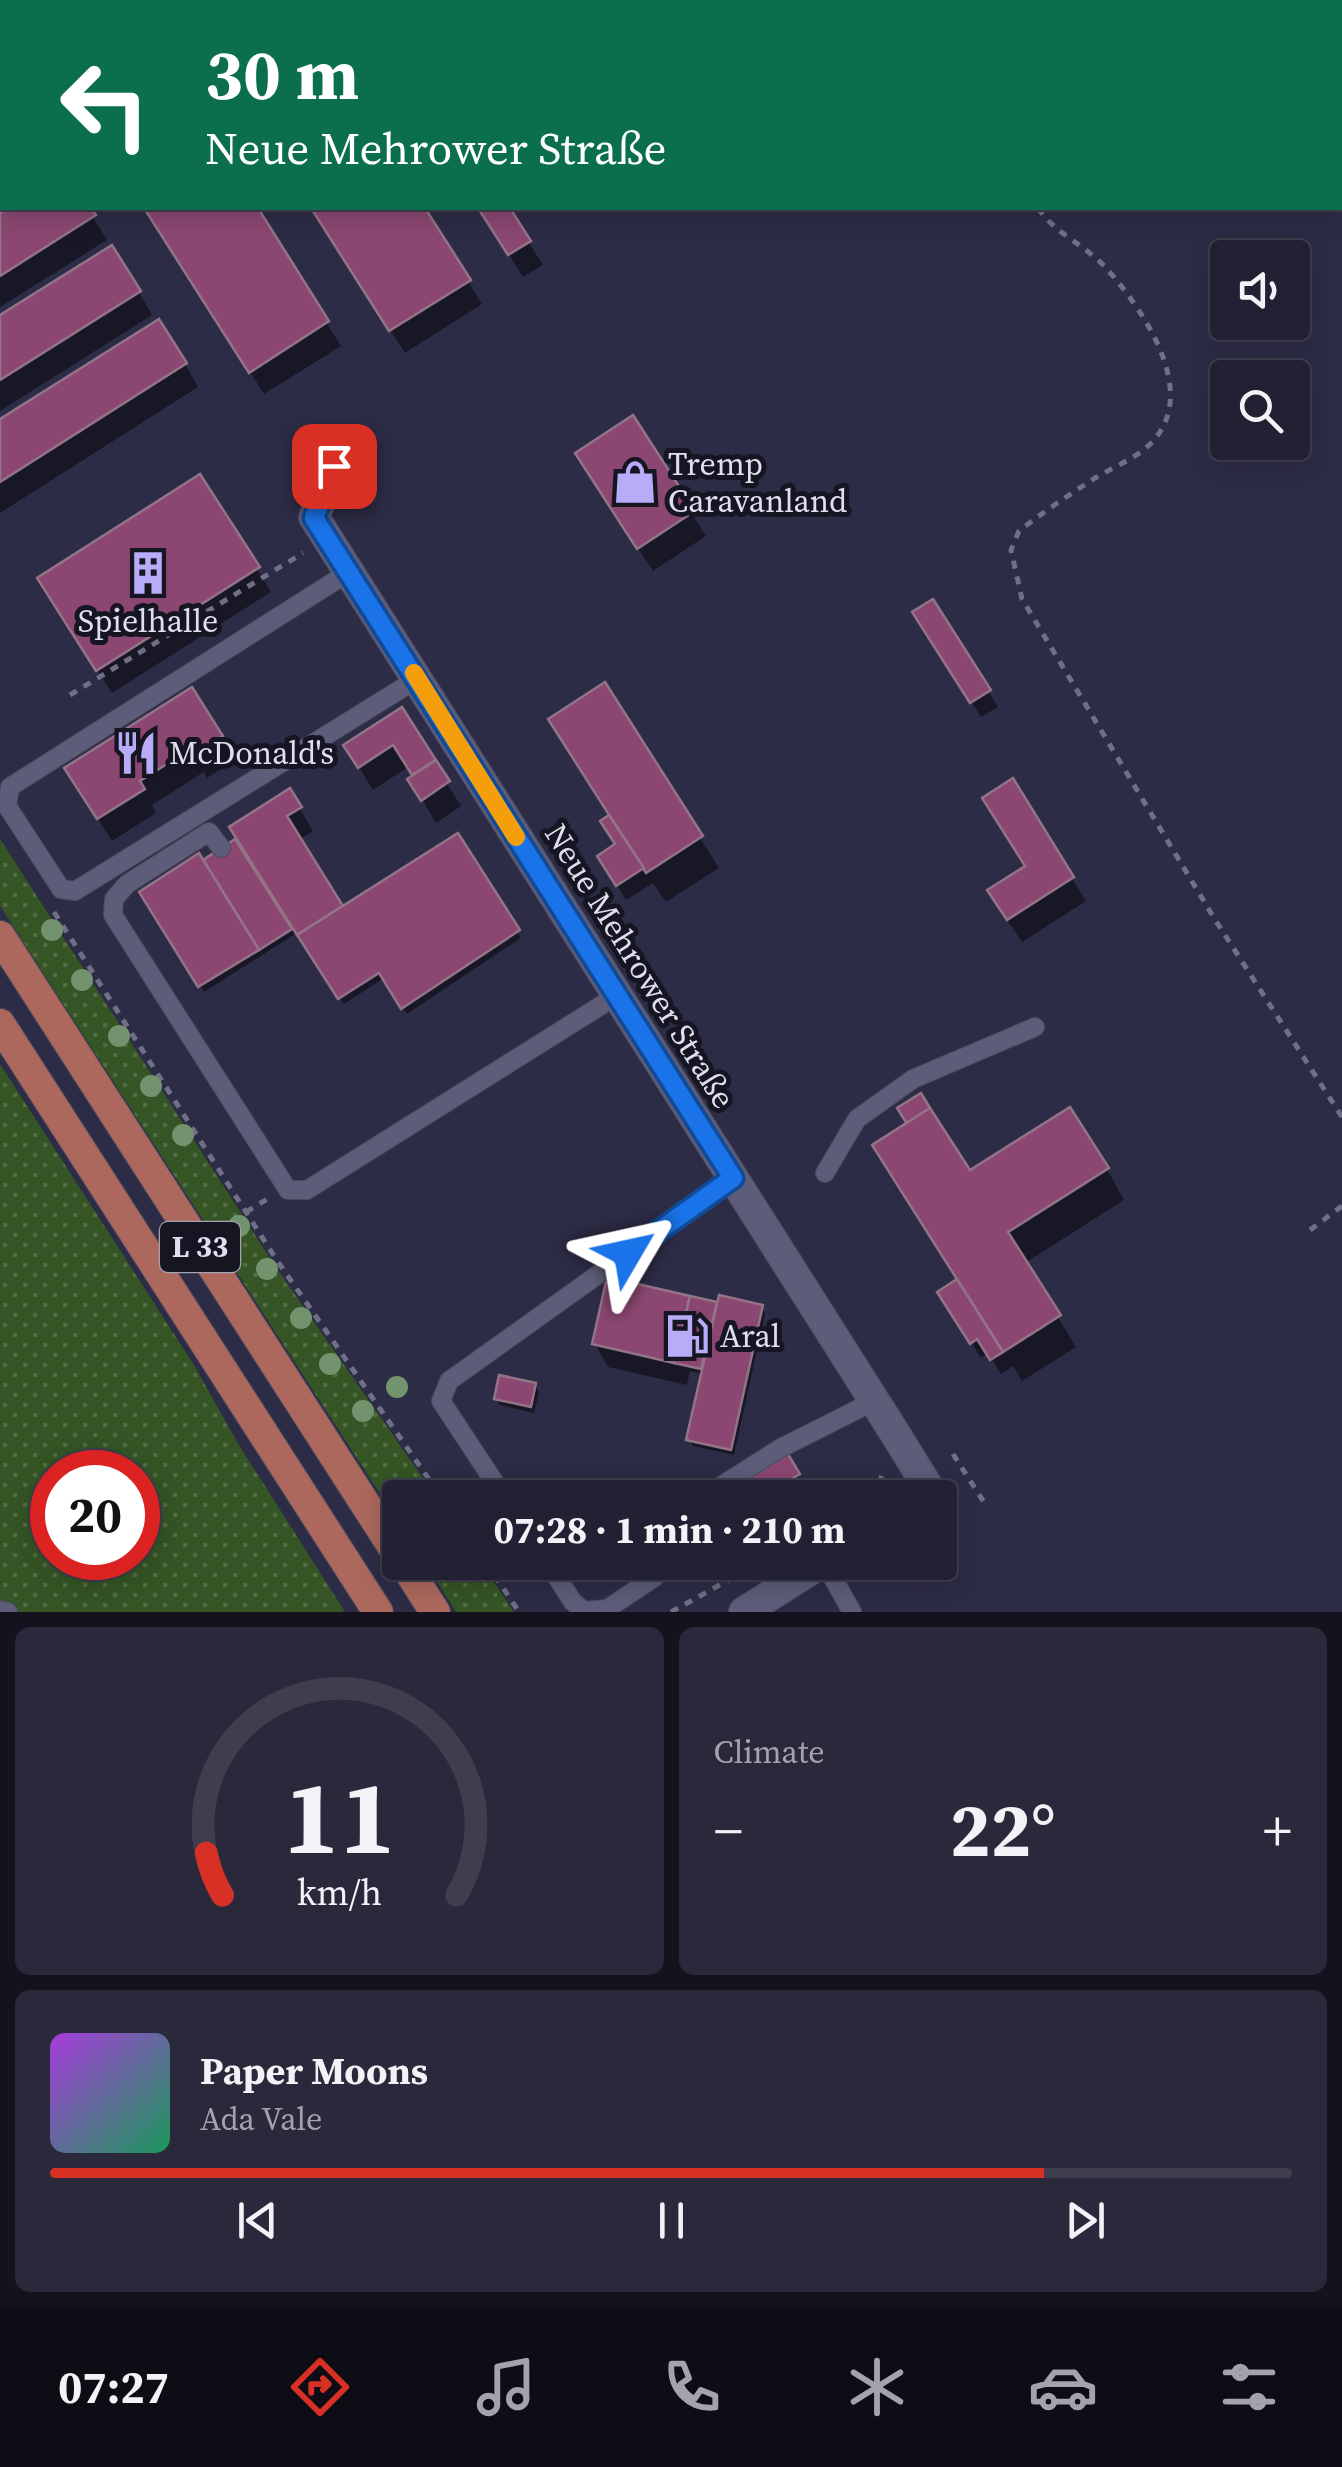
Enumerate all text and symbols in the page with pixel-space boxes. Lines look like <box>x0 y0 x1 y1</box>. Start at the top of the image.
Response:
text: 30 m <box>205 26 359 122</box>
icon: left <box>40 40 170 170</box>
text: Neue Mehrower Straße <box>205 117 666 179</box>
map controls <box>1210 240 1310 460</box>
button: sound <box>1210 240 1310 340</box>
button: search <box>1210 360 1310 460</box>
pin <box>292 424 377 509</box>
icon: arrive <box>307 439 362 494</box>
place label: Tremp Caravanland <box>668 442 847 523</box>
shop icon: Tremp Caravanland <box>611 458 659 506</box>
building icon: Spielhalle <box>124 549 172 597</box>
place label: Spielhalle <box>78 599 218 643</box>
restaurant icon: McDonald's <box>112 729 160 777</box>
place label: McDonald's <box>169 731 334 775</box>
street label: Neue Mehrower Straße <box>534 815 746 1117</box>
position arrow <box>576 1201 680 1305</box>
road number: L 33 <box>160 1222 240 1272</box>
fuel station icon: Aral <box>663 1312 711 1360</box>
place label: Aral <box>720 1314 780 1358</box>
speed limit sign: 20 <box>30 1450 160 1580</box>
text: 07:28 · 1 min · 210 m <box>493 1504 846 1556</box>
text: Climate <box>714 1730 825 1774</box>
text: 11 <box>283 1745 396 1888</box>
text: 22° <box>950 1778 1056 1881</box>
text: − <box>714 1793 743 1868</box>
text: + <box>1263 1793 1292 1868</box>
text: km/h <box>297 1868 382 1917</box>
text: Paper Moons <box>200 2045 428 2097</box>
text: Ada Vale <box>200 2097 322 2141</box>
icon: previous <box>230 2193 285 2248</box>
icon: pause <box>644 2193 699 2248</box>
icon: next <box>1058 2193 1113 2248</box>
icon: directions <box>285 2352 355 2422</box>
icon: music <box>471 2352 541 2422</box>
icon: phone <box>657 2352 727 2422</box>
icon: climate <box>842 2352 912 2422</box>
icon: car <box>1028 2352 1098 2422</box>
icon: filters <box>1214 2352 1284 2422</box>
text: 07:27 <box>58 2356 169 2418</box>

